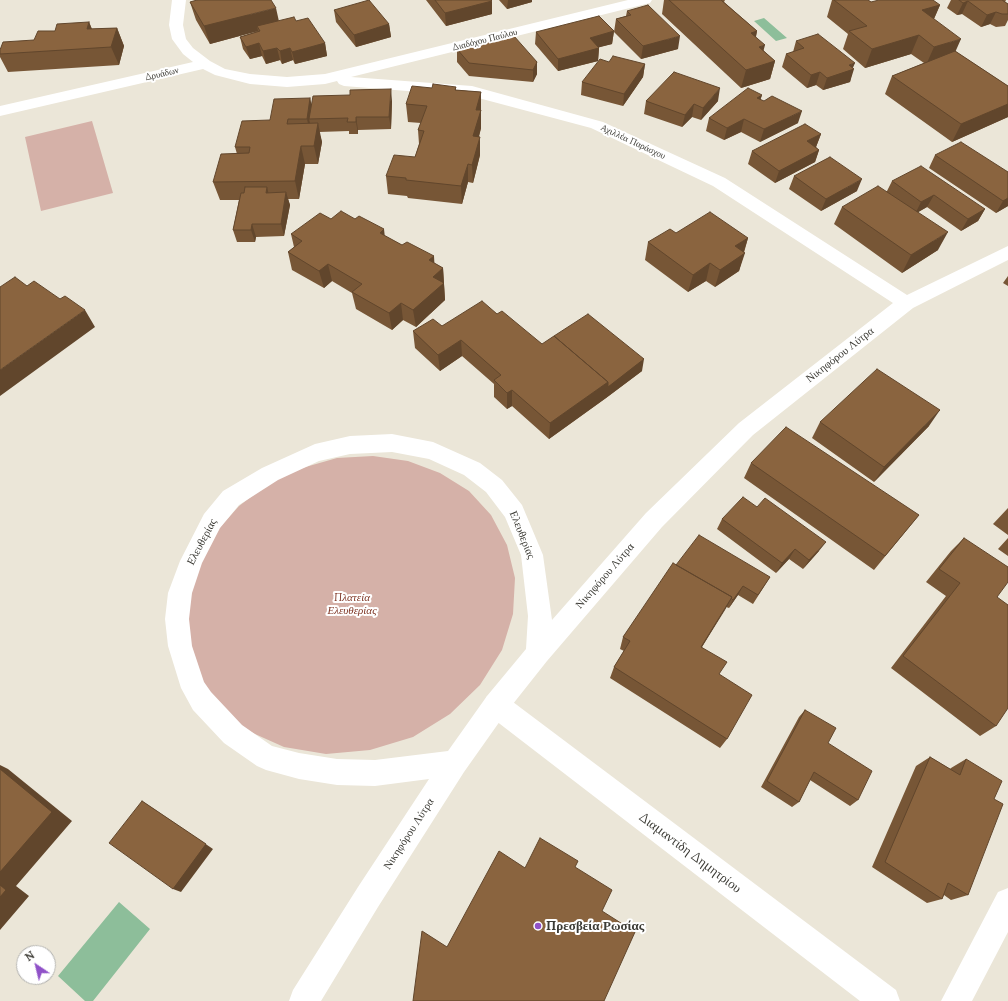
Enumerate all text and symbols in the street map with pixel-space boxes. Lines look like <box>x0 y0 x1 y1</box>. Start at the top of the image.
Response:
street label: Διαδόχου Παύλου <box>451 27 519 53</box>
street label: Δρυάδων <box>144 65 180 83</box>
street label: Αχιλλέα Παράσχου <box>599 122 667 162</box>
street label: Νικηφόρου Λύτρα <box>803 324 877 386</box>
street label: Ελευθερίας <box>506 509 538 561</box>
street label: Ελευθερίας <box>184 517 220 567</box>
street label: Νικηφόρου Λύτρα <box>573 541 637 611</box>
park label: Πλατεία Ελευθερίας <box>327 591 377 617</box>
street label: Νικηφόρου Λύτρα <box>381 796 437 872</box>
street label: Διαμαντίδη Δημητρίου <box>636 809 744 897</box>
place label: Πρεσβεία Ρωσίας <box>546 918 644 934</box>
marker: Πρεσβεία Ρωσίας <box>533 921 543 931</box>
north arrow <box>16 945 56 985</box>
text: N <box>22 948 37 964</box>

